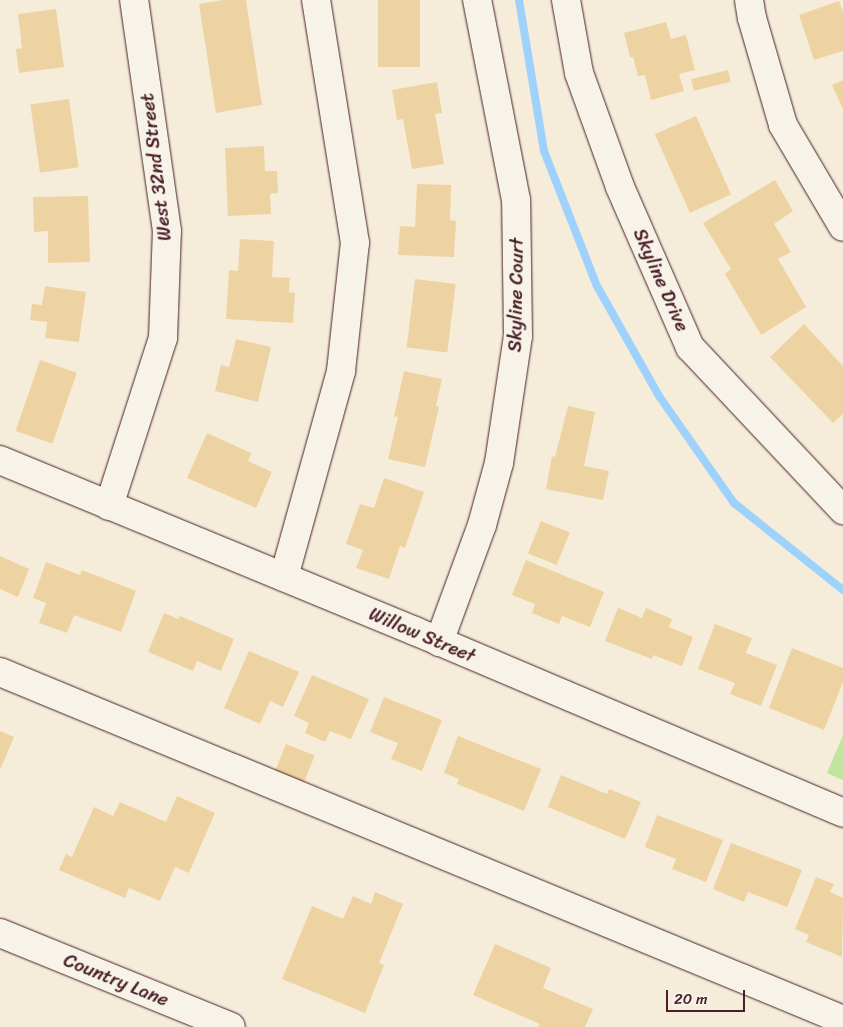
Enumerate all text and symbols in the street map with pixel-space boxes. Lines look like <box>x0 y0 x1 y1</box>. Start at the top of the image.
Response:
street label: West 32nd Street <box>136 92 176 242</box>
street label: Skyline Drive <box>628 225 694 335</box>
street label: Skyline Court <box>504 237 528 353</box>
street label: Willow Street <box>365 602 479 668</box>
street label: Country Lane <box>60 949 172 1011</box>
scale bar <box>668 980 747 1012</box>
text: 20 m <box>674 986 708 1012</box>

